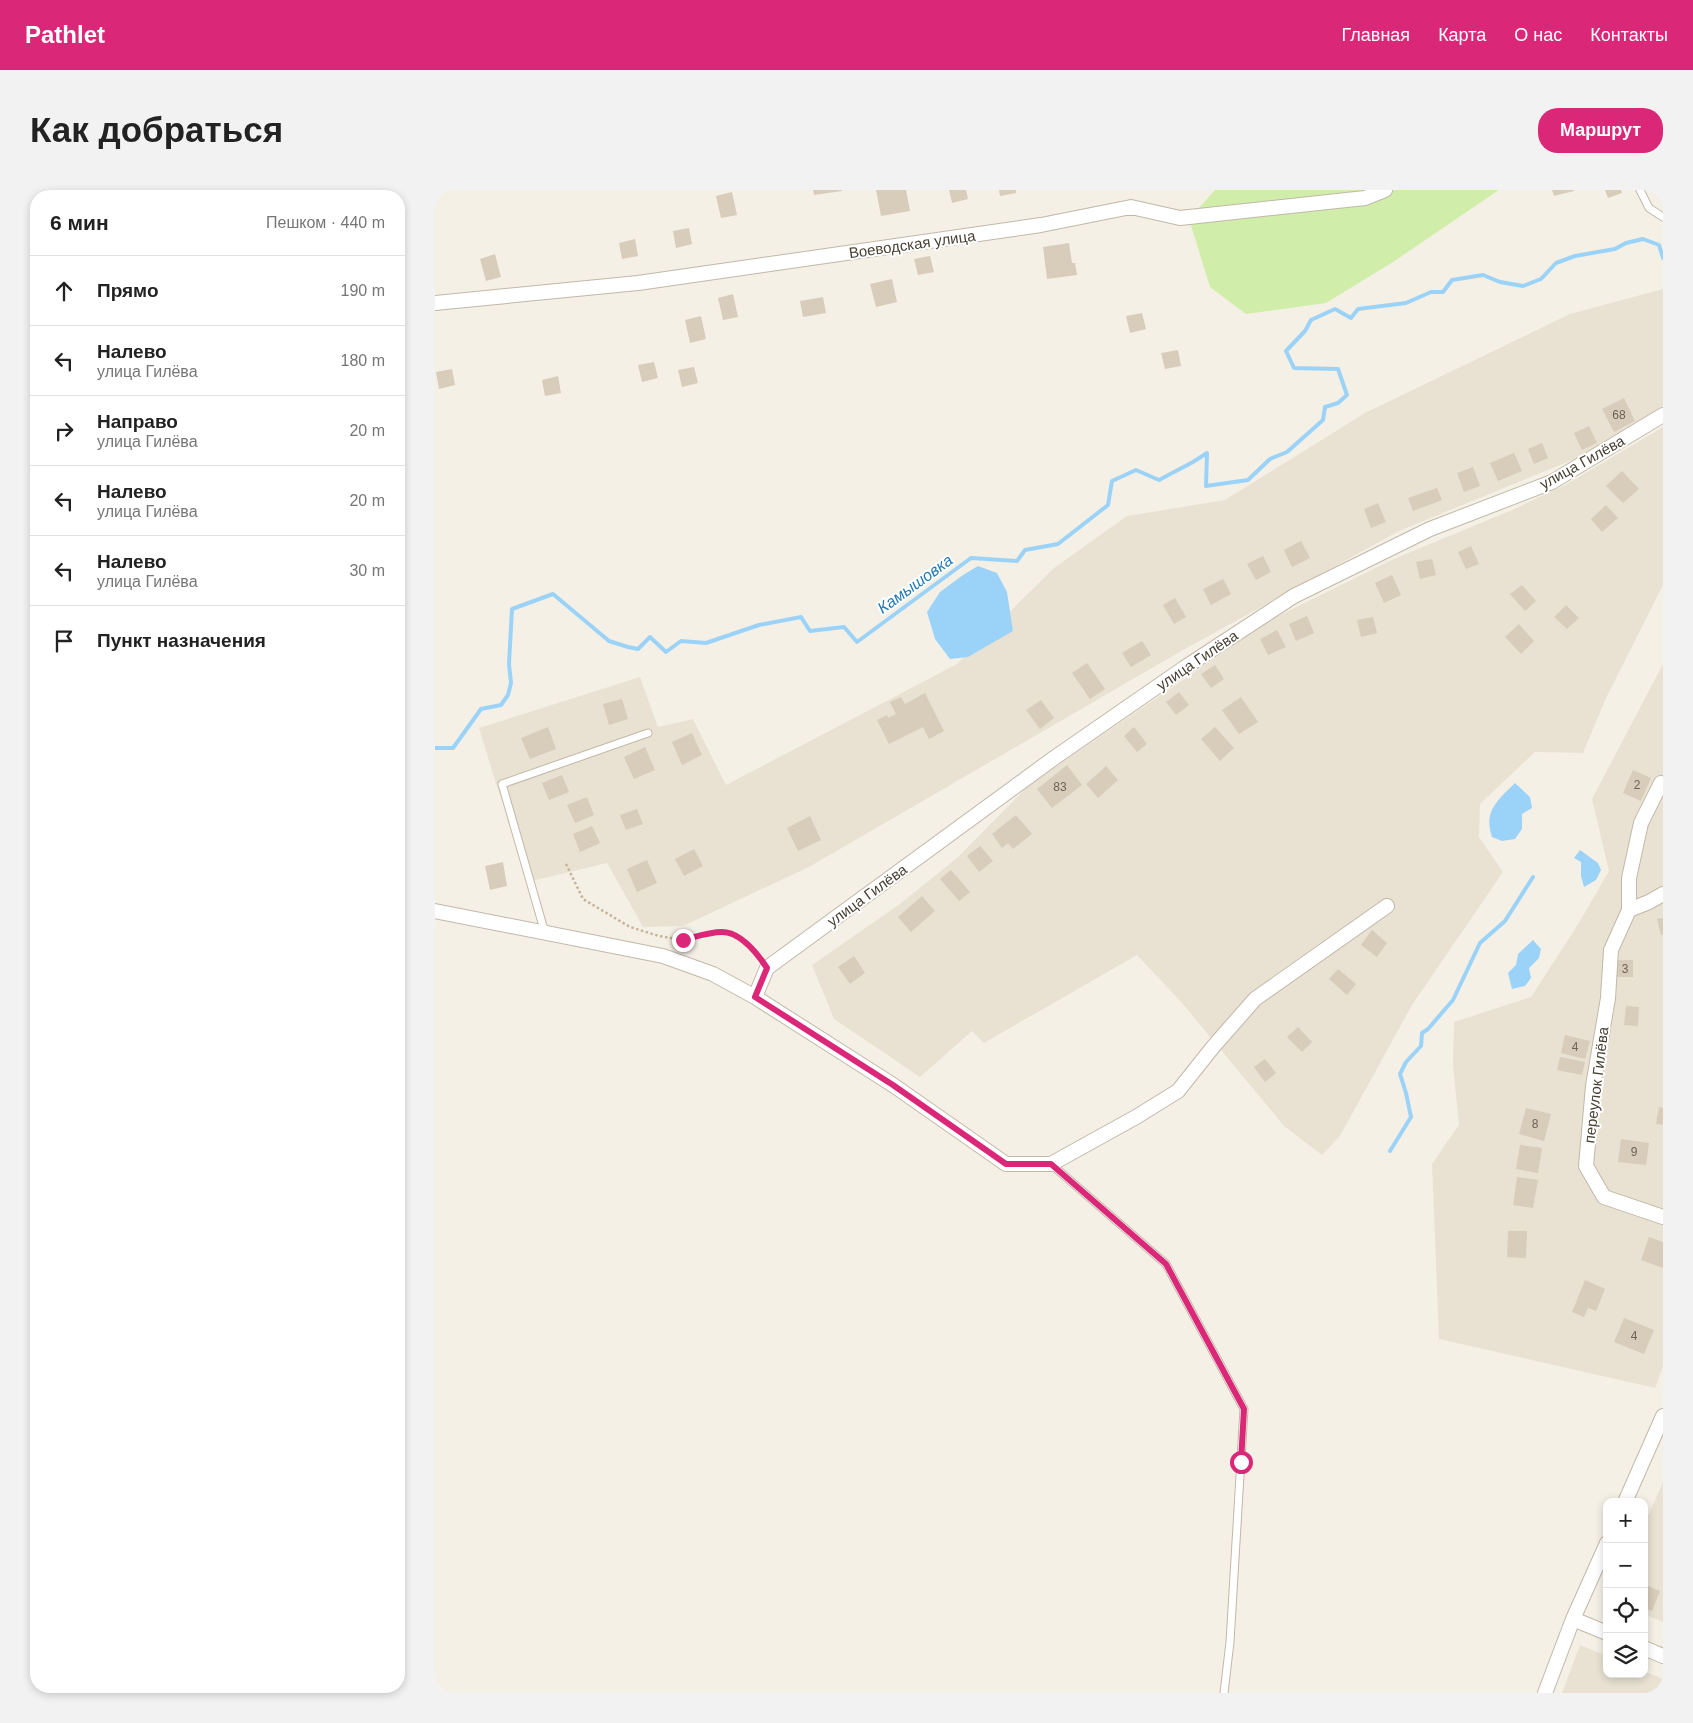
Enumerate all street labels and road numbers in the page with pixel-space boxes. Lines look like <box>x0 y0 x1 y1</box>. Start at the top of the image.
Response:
street label: Воеводская улица <box>848 227 977 261</box>
street label: улица Гилёва <box>1537 431 1628 492</box>
street label: улица Гилёва <box>1153 626 1241 693</box>
street label: улица Гилёва <box>824 860 911 930</box>
street label: переулок Гилёва <box>1580 1025 1612 1144</box>

